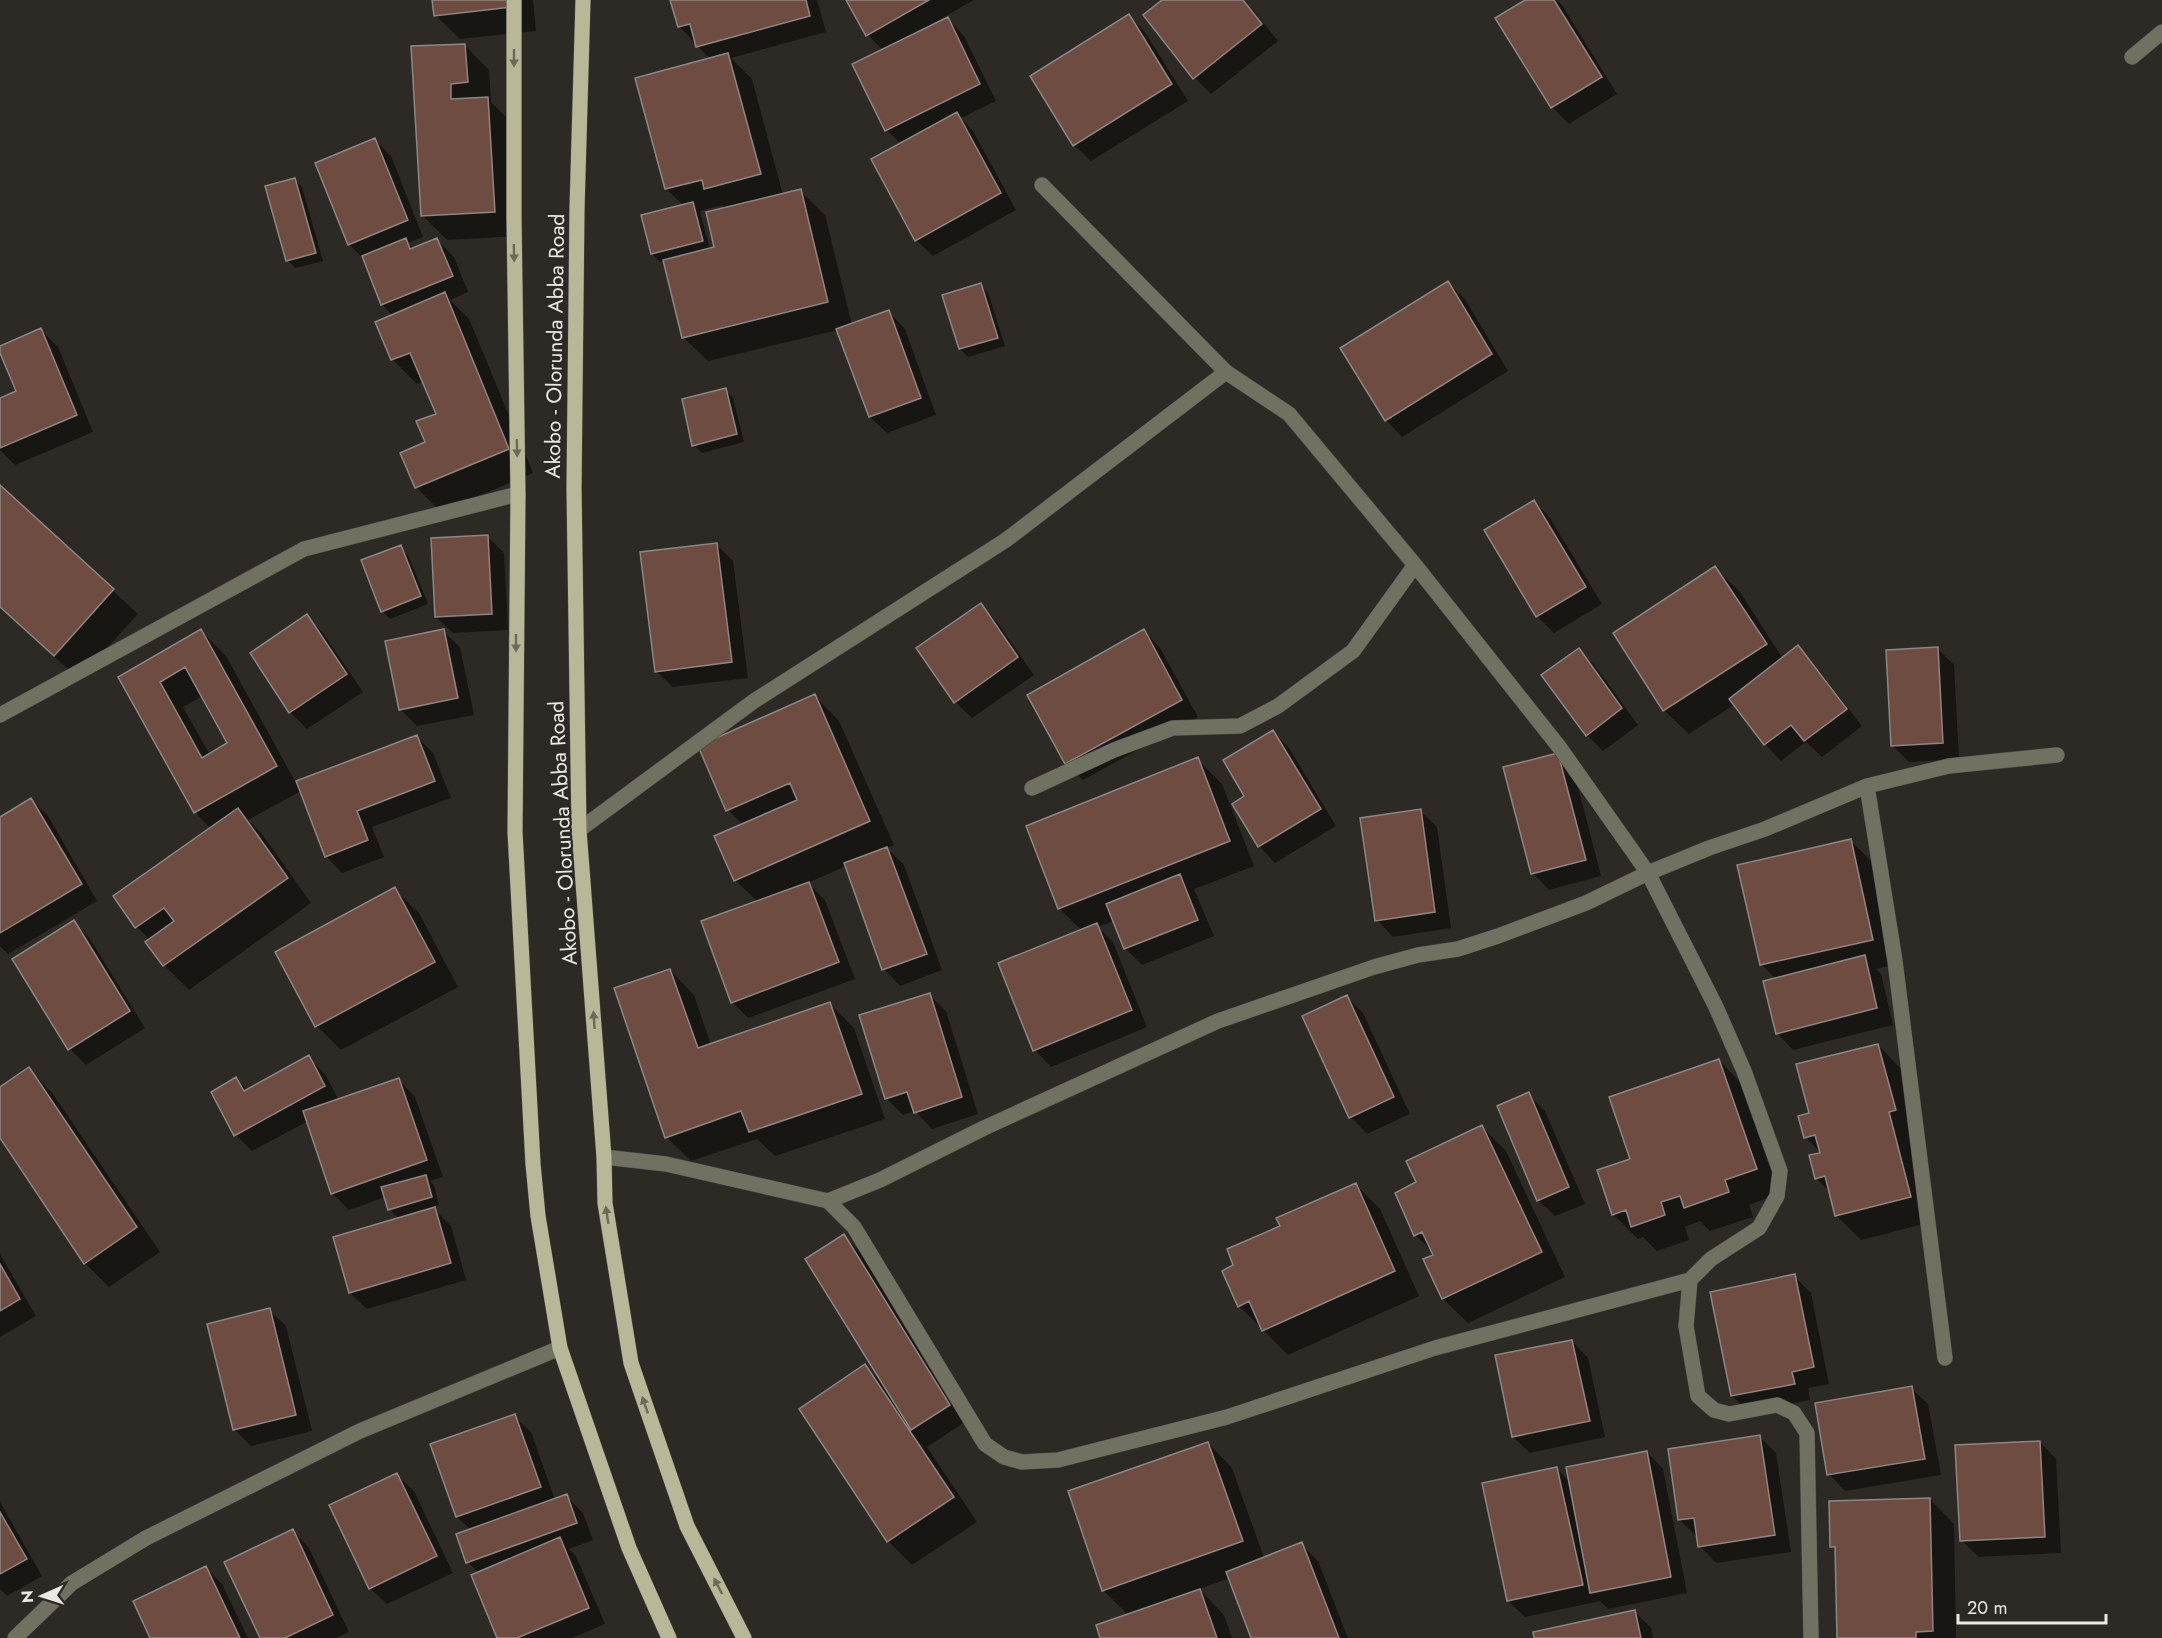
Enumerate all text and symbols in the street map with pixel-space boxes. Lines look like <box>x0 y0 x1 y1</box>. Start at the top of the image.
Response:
one-way arrow <box>509 49 519 68</box>
street label: Akobo - Olorunda Abba Road <box>538 213 572 479</box>
one-way arrow <box>509 244 519 263</box>
one-way arrow <box>512 439 522 458</box>
one-way arrow <box>511 634 521 653</box>
street label: Akobo - Olorunda Abba Road <box>541 700 585 966</box>
one-way arrow <box>589 1011 598 1030</box>
one-way arrow <box>602 1205 611 1224</box>
one-way arrow <box>640 1396 650 1414</box>
north arrow <box>12 1566 72 1626</box>
one-way arrow <box>713 1577 722 1594</box>
scale bar <box>1958 1587 2106 1625</box>
text: N <box>16 1590 39 1604</box>
text: 20 m <box>1967 1595 2007 1621</box>

